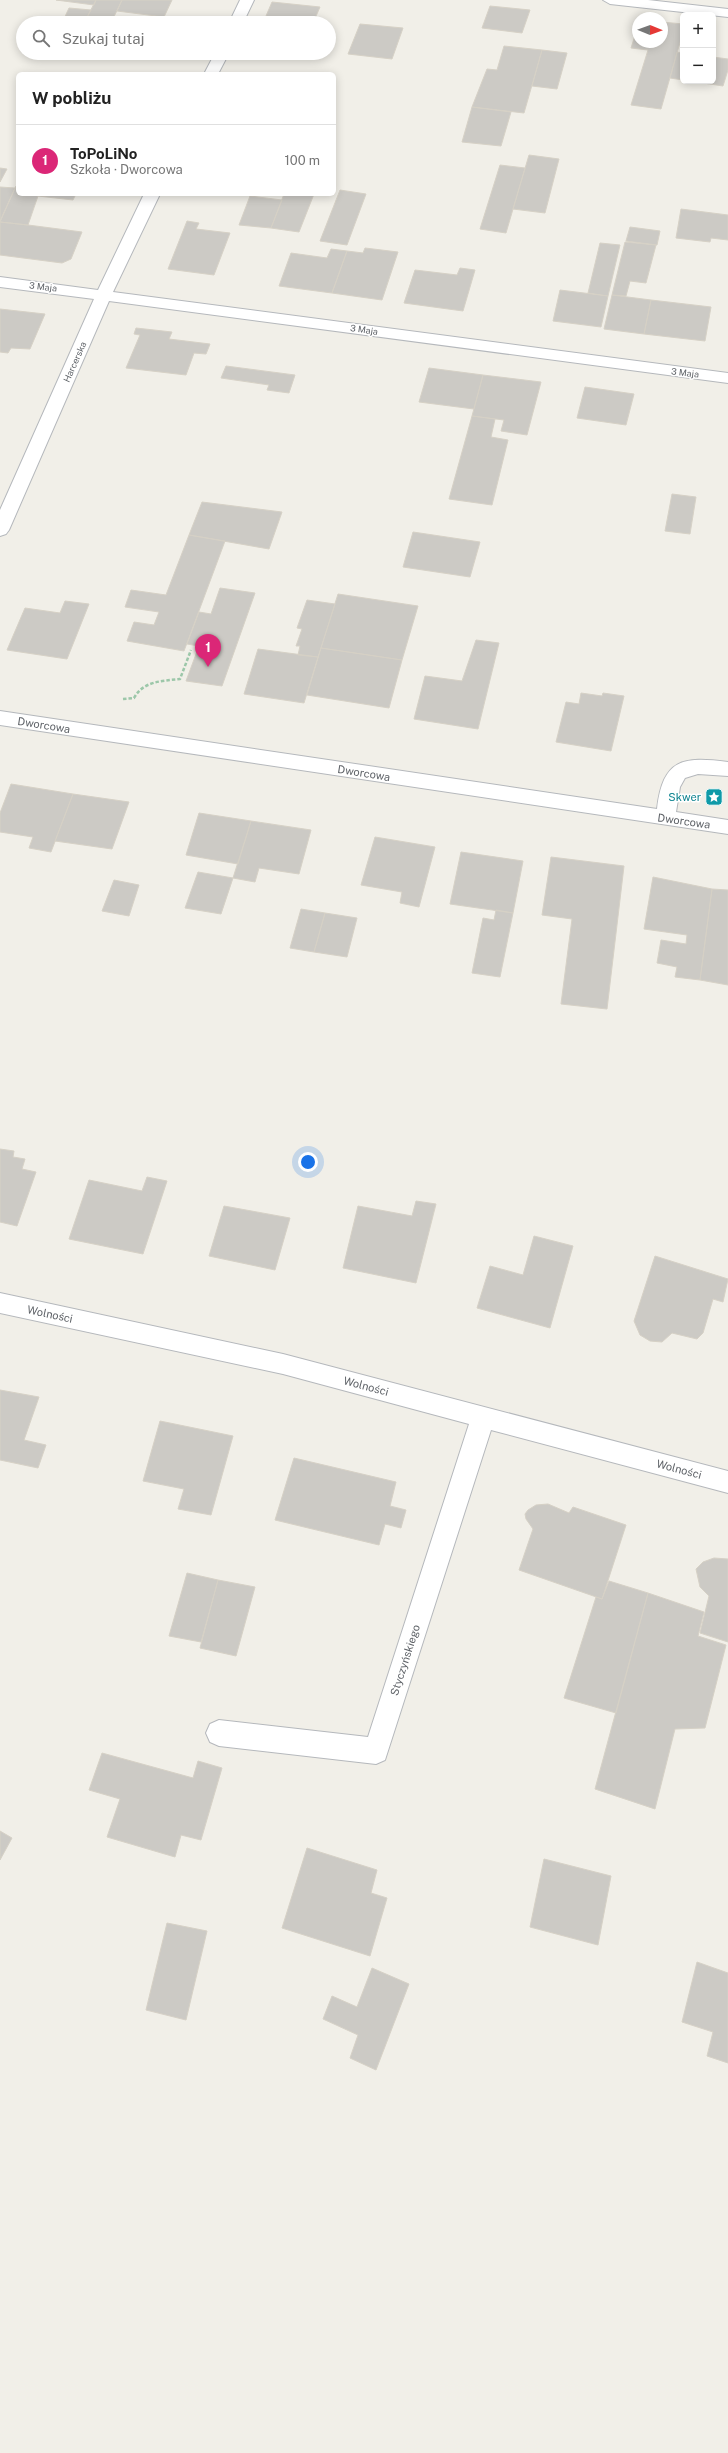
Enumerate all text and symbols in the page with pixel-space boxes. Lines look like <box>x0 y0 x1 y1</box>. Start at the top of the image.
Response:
north arrow <box>632 12 668 48</box>
map controls <box>680 12 716 84</box>
button: + <box>680 12 716 48</box>
search box <box>16 16 336 60</box>
icon: search <box>30 27 52 49</box>
text: Szukaj tutaj <box>62 30 145 47</box>
button: − <box>680 48 716 84</box>
text: W pobliżu <box>32 88 111 108</box>
text: ToPoLiNo <box>70 145 137 162</box>
text: 1 <box>42 153 48 168</box>
text: 100 m <box>284 153 320 168</box>
text: Szkoła · Dworcowa <box>70 162 183 177</box>
street label: 3 Maja <box>28 279 58 294</box>
street label: 3 Maja <box>349 322 379 337</box>
street label: Harcerska <box>61 340 88 384</box>
street label: 3 Maja <box>670 365 700 380</box>
pin: 1 <box>195 634 221 667</box>
street label: Dworcowa <box>17 715 71 735</box>
street label: Dworcowa <box>337 763 391 783</box>
place icon: Skwer <box>704 787 724 807</box>
place label: Skwer <box>668 791 701 803</box>
street label: Dworcowa <box>657 811 711 831</box>
your location <box>298 1152 318 1172</box>
street label: Wolności <box>26 1303 74 1325</box>
street label: Wolności <box>342 1374 390 1398</box>
street label: Wolności <box>655 1457 703 1481</box>
street label: Styczyńskiego <box>388 1623 422 1697</box>

